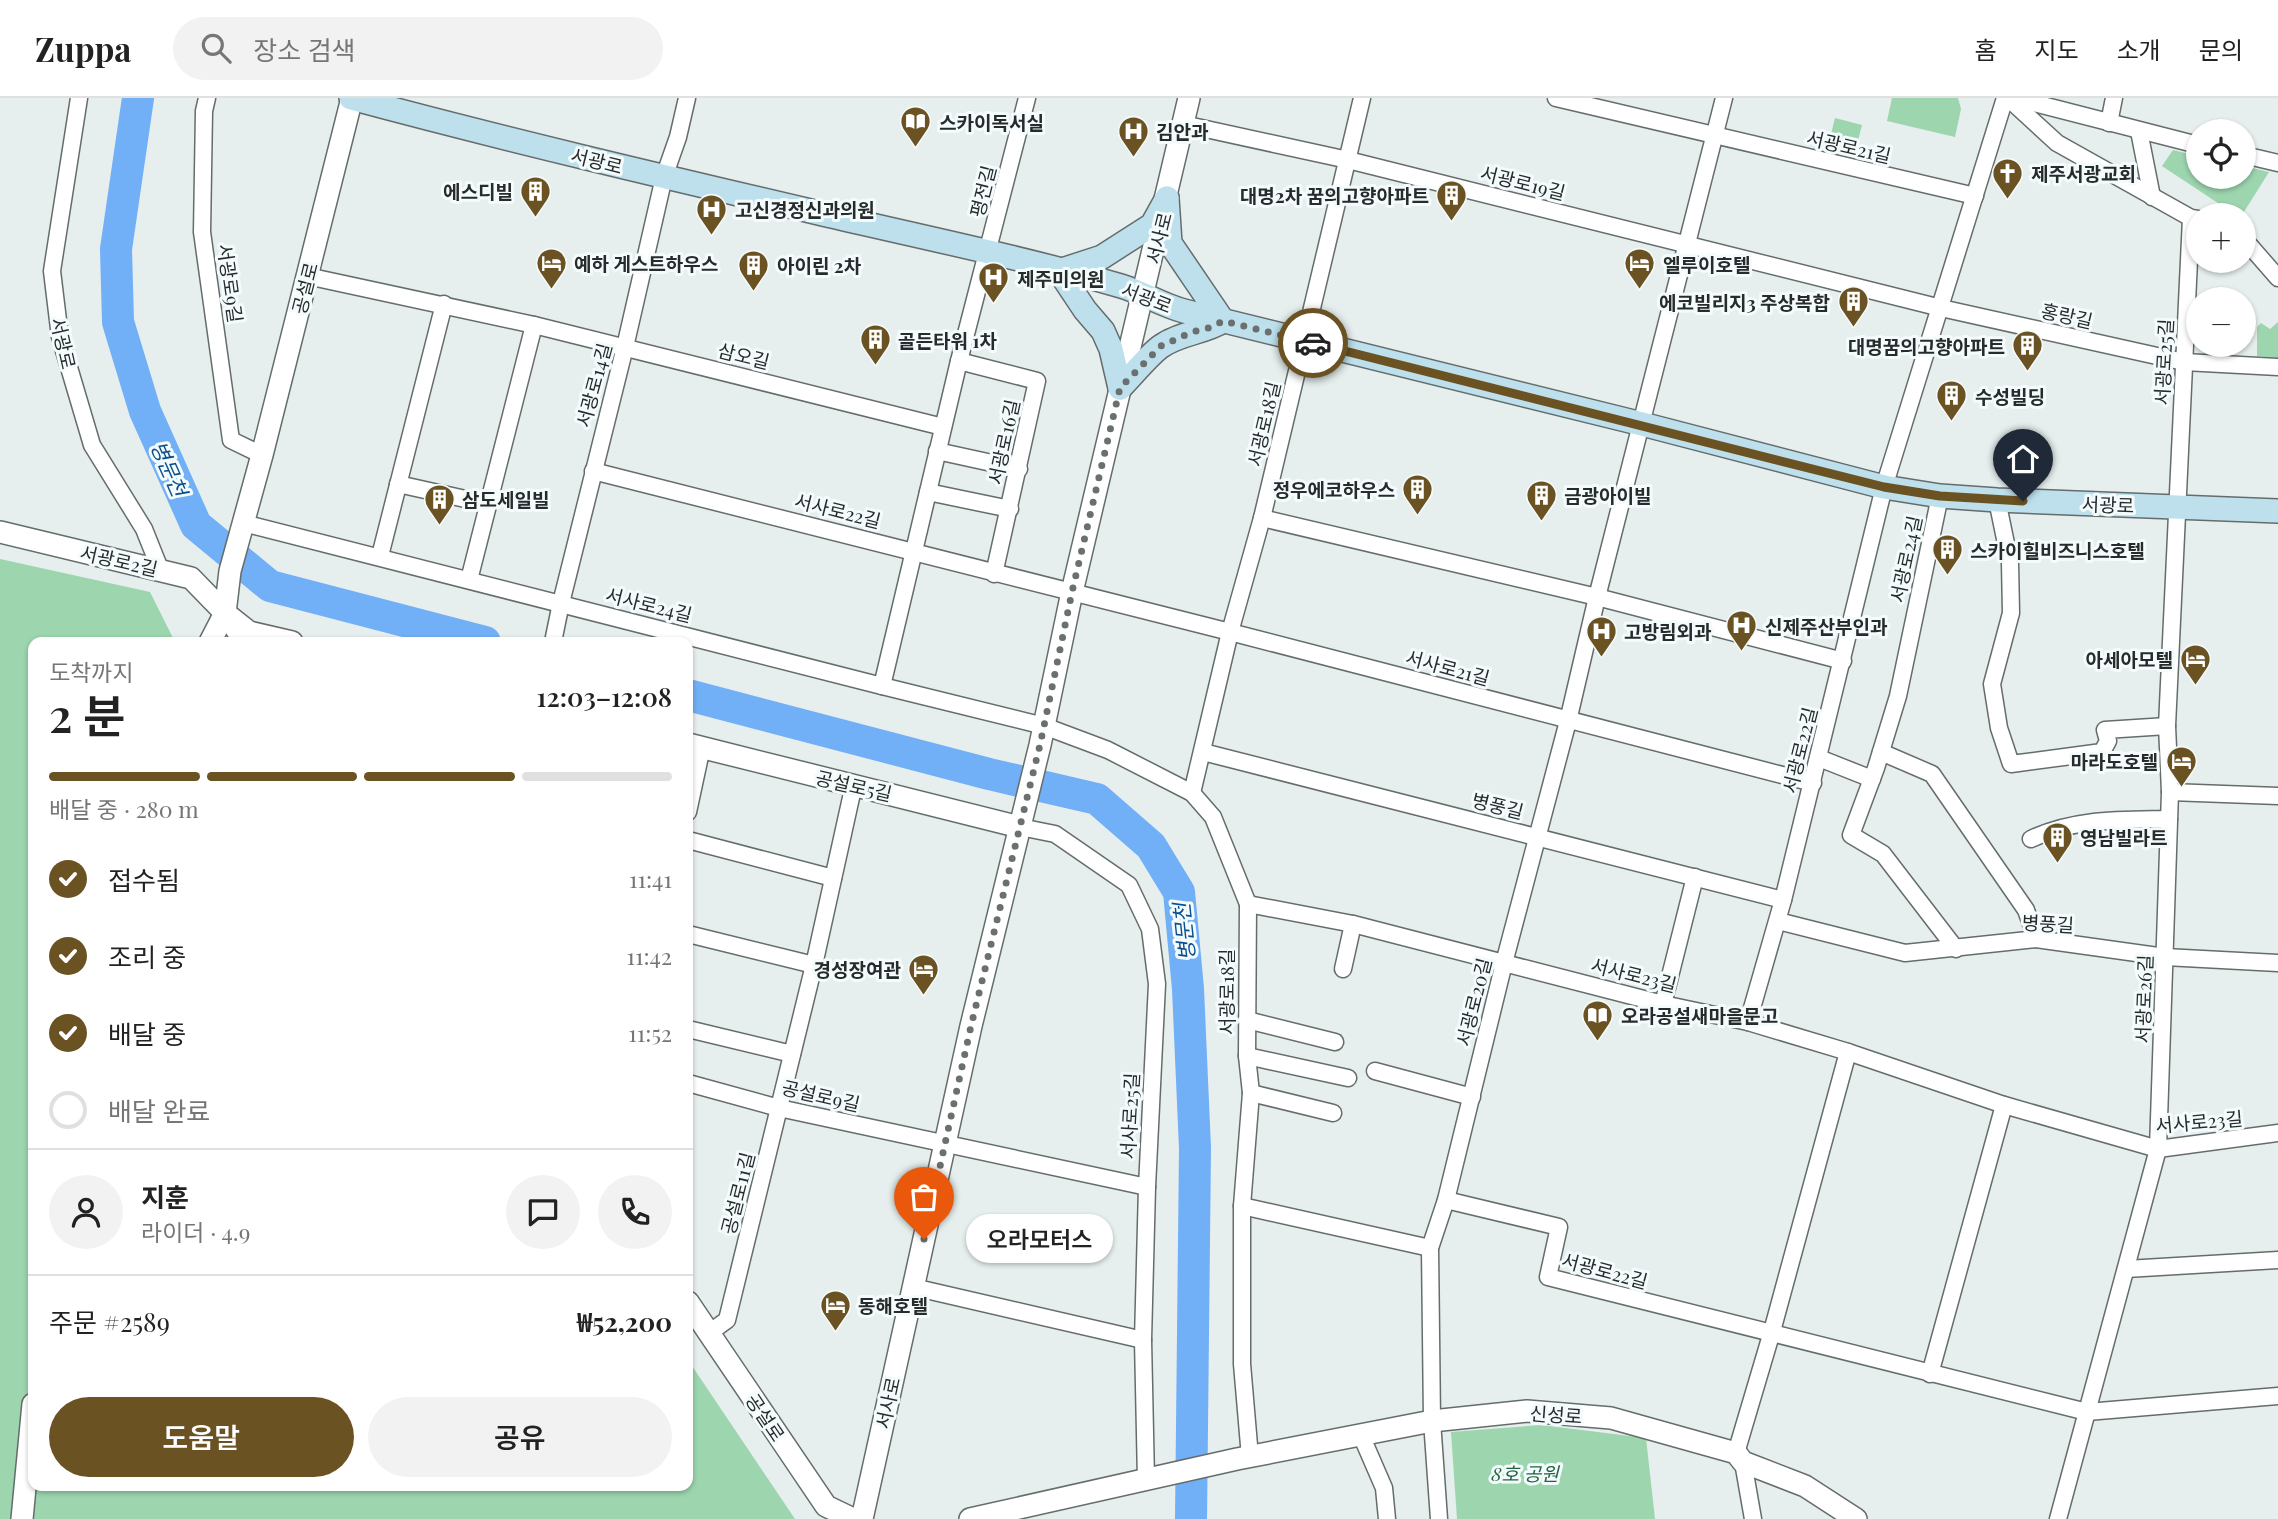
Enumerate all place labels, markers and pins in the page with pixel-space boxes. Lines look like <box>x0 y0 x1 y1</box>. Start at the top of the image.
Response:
library icon: 스카이독서실 <box>899 105 933 149</box>
place label: 스카이독서실 <box>939 109 1044 135</box>
hospital icon: 김안과 <box>1116 114 1150 158</box>
place label: 김안과 <box>1156 118 1209 144</box>
church icon: 제주서광교회 <box>1991 156 2025 200</box>
place label: 제주서광교회 <box>2031 160 2136 186</box>
building icon: 에스디빌 <box>519 174 553 218</box>
place label: 에스디빌 <box>443 178 513 204</box>
building icon: 대명2차 꿈의고향아파트 <box>1435 178 1469 222</box>
place label: 대명2차 꿈의고향아파트 <box>1240 182 1429 208</box>
hospital icon: 고신경정신과의원 <box>695 192 729 236</box>
place label: 고신경정신과의원 <box>735 196 875 222</box>
hotel icon: 예하 게스트하우스 <box>534 246 568 290</box>
hotel icon: 엘루이호텔 <box>1623 247 1657 291</box>
building icon: 아이린 2차 <box>737 248 771 292</box>
place label: 예하 게스트하우스 <box>574 250 718 276</box>
place label: 엘루이호텔 <box>1663 251 1750 277</box>
place label: 아이린 2차 <box>777 252 862 278</box>
hospital icon: 제주미의원 <box>977 261 1011 305</box>
place label: 제주미의원 <box>1017 265 1104 291</box>
building icon: 에코빌리지3 주상복합 <box>1836 285 1870 329</box>
place label: 에코빌리지3 주상복합 <box>1659 289 1830 315</box>
building icon: 골든타워 1차 <box>858 323 892 367</box>
place label: 골든타워 1차 <box>898 327 998 353</box>
building icon: 대명꿈의고향아파트 <box>2011 329 2045 373</box>
place label: 대명꿈의고향아파트 <box>1848 333 2005 359</box>
building icon: 수성빌딩 <box>1935 379 1969 423</box>
place label: 수성빌딩 <box>1975 383 2045 409</box>
pin <box>1993 429 2053 501</box>
building icon: 정우에코하우스 <box>1401 472 1435 516</box>
place label: 정우에코하우스 <box>1273 476 1395 502</box>
building icon: 금광아이빌 <box>1524 478 1558 522</box>
building icon: 삼도세일빌 <box>422 482 456 526</box>
place label: 금광아이빌 <box>1564 482 1651 508</box>
place label: 삼도세일빌 <box>462 486 549 512</box>
building icon: 스카이힐비즈니스호텔 <box>1930 533 1964 577</box>
place label: 스카이힐비즈니스호텔 <box>1970 537 2145 563</box>
hospital icon: 신제주산부인과 <box>1725 609 1759 653</box>
place label: 신제주산부인과 <box>1765 613 1888 639</box>
hospital icon: 고방림외과 <box>1584 614 1618 658</box>
place label: 고방림외과 <box>1624 618 1712 644</box>
hotel icon: 아세아모텔 <box>2179 642 2213 686</box>
place label: 아세아모텔 <box>2086 646 2173 672</box>
hotel icon: 마라도호텔 <box>2164 744 2198 788</box>
place label: 마라도호텔 <box>2071 748 2158 774</box>
building icon: 영남빌라트 <box>2040 820 2074 864</box>
place label: 영남빌라트 <box>2080 824 2167 850</box>
hotel icon: 경성장여관 <box>907 952 941 996</box>
place label: 경성장여관 <box>814 956 902 982</box>
library icon: 오라공설새마을문고 <box>1581 998 1615 1042</box>
place label: 오라공설새마을문고 <box>1621 1002 1778 1028</box>
pin <box>894 1167 954 1239</box>
callout: 오라모터스 <box>966 1214 1113 1264</box>
hotel icon: 동해호텔 <box>818 1288 852 1332</box>
place label: 동해호텔 <box>858 1292 928 1318</box>

